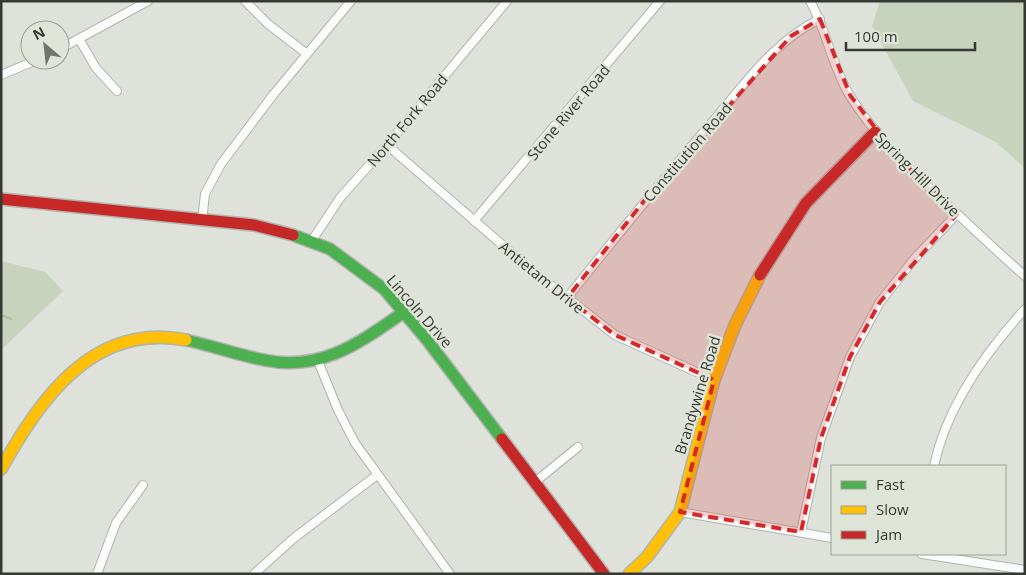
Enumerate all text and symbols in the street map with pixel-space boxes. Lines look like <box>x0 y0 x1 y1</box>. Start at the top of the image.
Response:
north arrow <box>20 20 70 70</box>
scale bar <box>846 20 975 52</box>
text: N <box>29 22 48 44</box>
text: 100 m <box>854 26 898 46</box>
street label: Stone River Road <box>522 60 614 164</box>
street label: North Fork Road <box>362 69 452 171</box>
street label: Constitution Road <box>638 98 736 206</box>
street label: Spring Hill Drive <box>871 127 965 221</box>
street label: Antietam Drive <box>495 236 589 318</box>
street label: Lincoln Drive <box>383 270 457 352</box>
street label: Brandywine Road <box>669 333 725 457</box>
legend <box>831 465 1006 555</box>
text: Fast <box>876 474 905 494</box>
text: Slow <box>876 499 909 519</box>
text: Jam <box>874 524 902 544</box>

